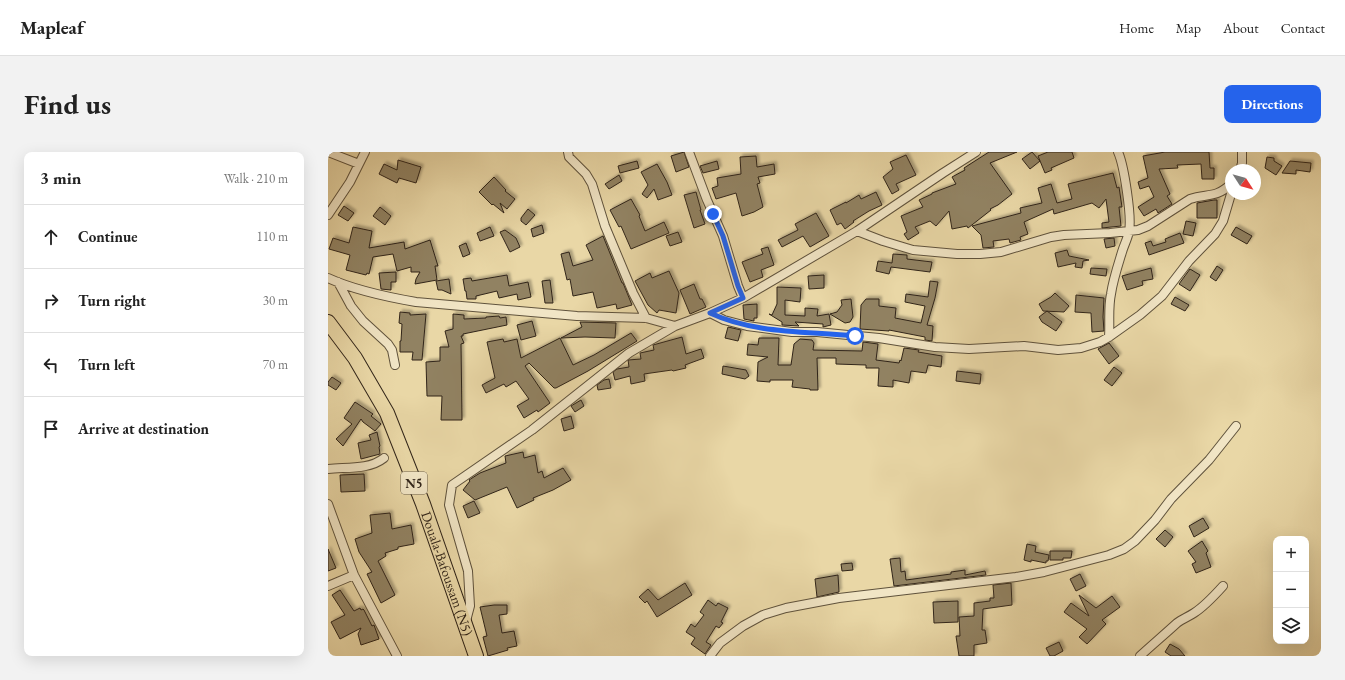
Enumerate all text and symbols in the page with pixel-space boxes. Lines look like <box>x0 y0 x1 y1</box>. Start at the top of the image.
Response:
text: Mapleaf <box>20 15 84 40</box>
text: Home <box>1119 19 1154 37</box>
text: Map <box>1176 19 1201 37</box>
text: About <box>1223 19 1259 37</box>
text: Contact <box>1281 19 1325 37</box>
button: Directions <box>1224 85 1321 123</box>
text: Find us <box>24 86 111 122</box>
north arrow <box>1225 164 1261 200</box>
text: 3 min <box>40 167 81 189</box>
text: Walk · 210 m <box>224 170 288 187</box>
route end <box>704 205 722 223</box>
icon: ahead <box>40 226 62 248</box>
text: Continue <box>78 227 138 246</box>
text: 110 m <box>257 228 288 245</box>
icon: right <box>40 290 62 312</box>
text: Turn right <box>78 291 146 310</box>
text: 30 m <box>263 292 288 309</box>
route start <box>846 327 864 345</box>
icon: left <box>40 354 62 376</box>
text: Turn left <box>78 355 135 374</box>
text: 70 m <box>263 356 288 373</box>
icon: arrive <box>40 418 62 440</box>
text: Arrive at destination <box>78 419 209 438</box>
road number: N5 <box>401 472 427 494</box>
street label: Douala-Bafoussam (N5) <box>417 509 477 638</box>
map controls <box>1273 536 1309 644</box>
button: + <box>1273 536 1309 572</box>
button: − <box>1273 572 1309 608</box>
button: layers <box>1273 608 1309 644</box>

